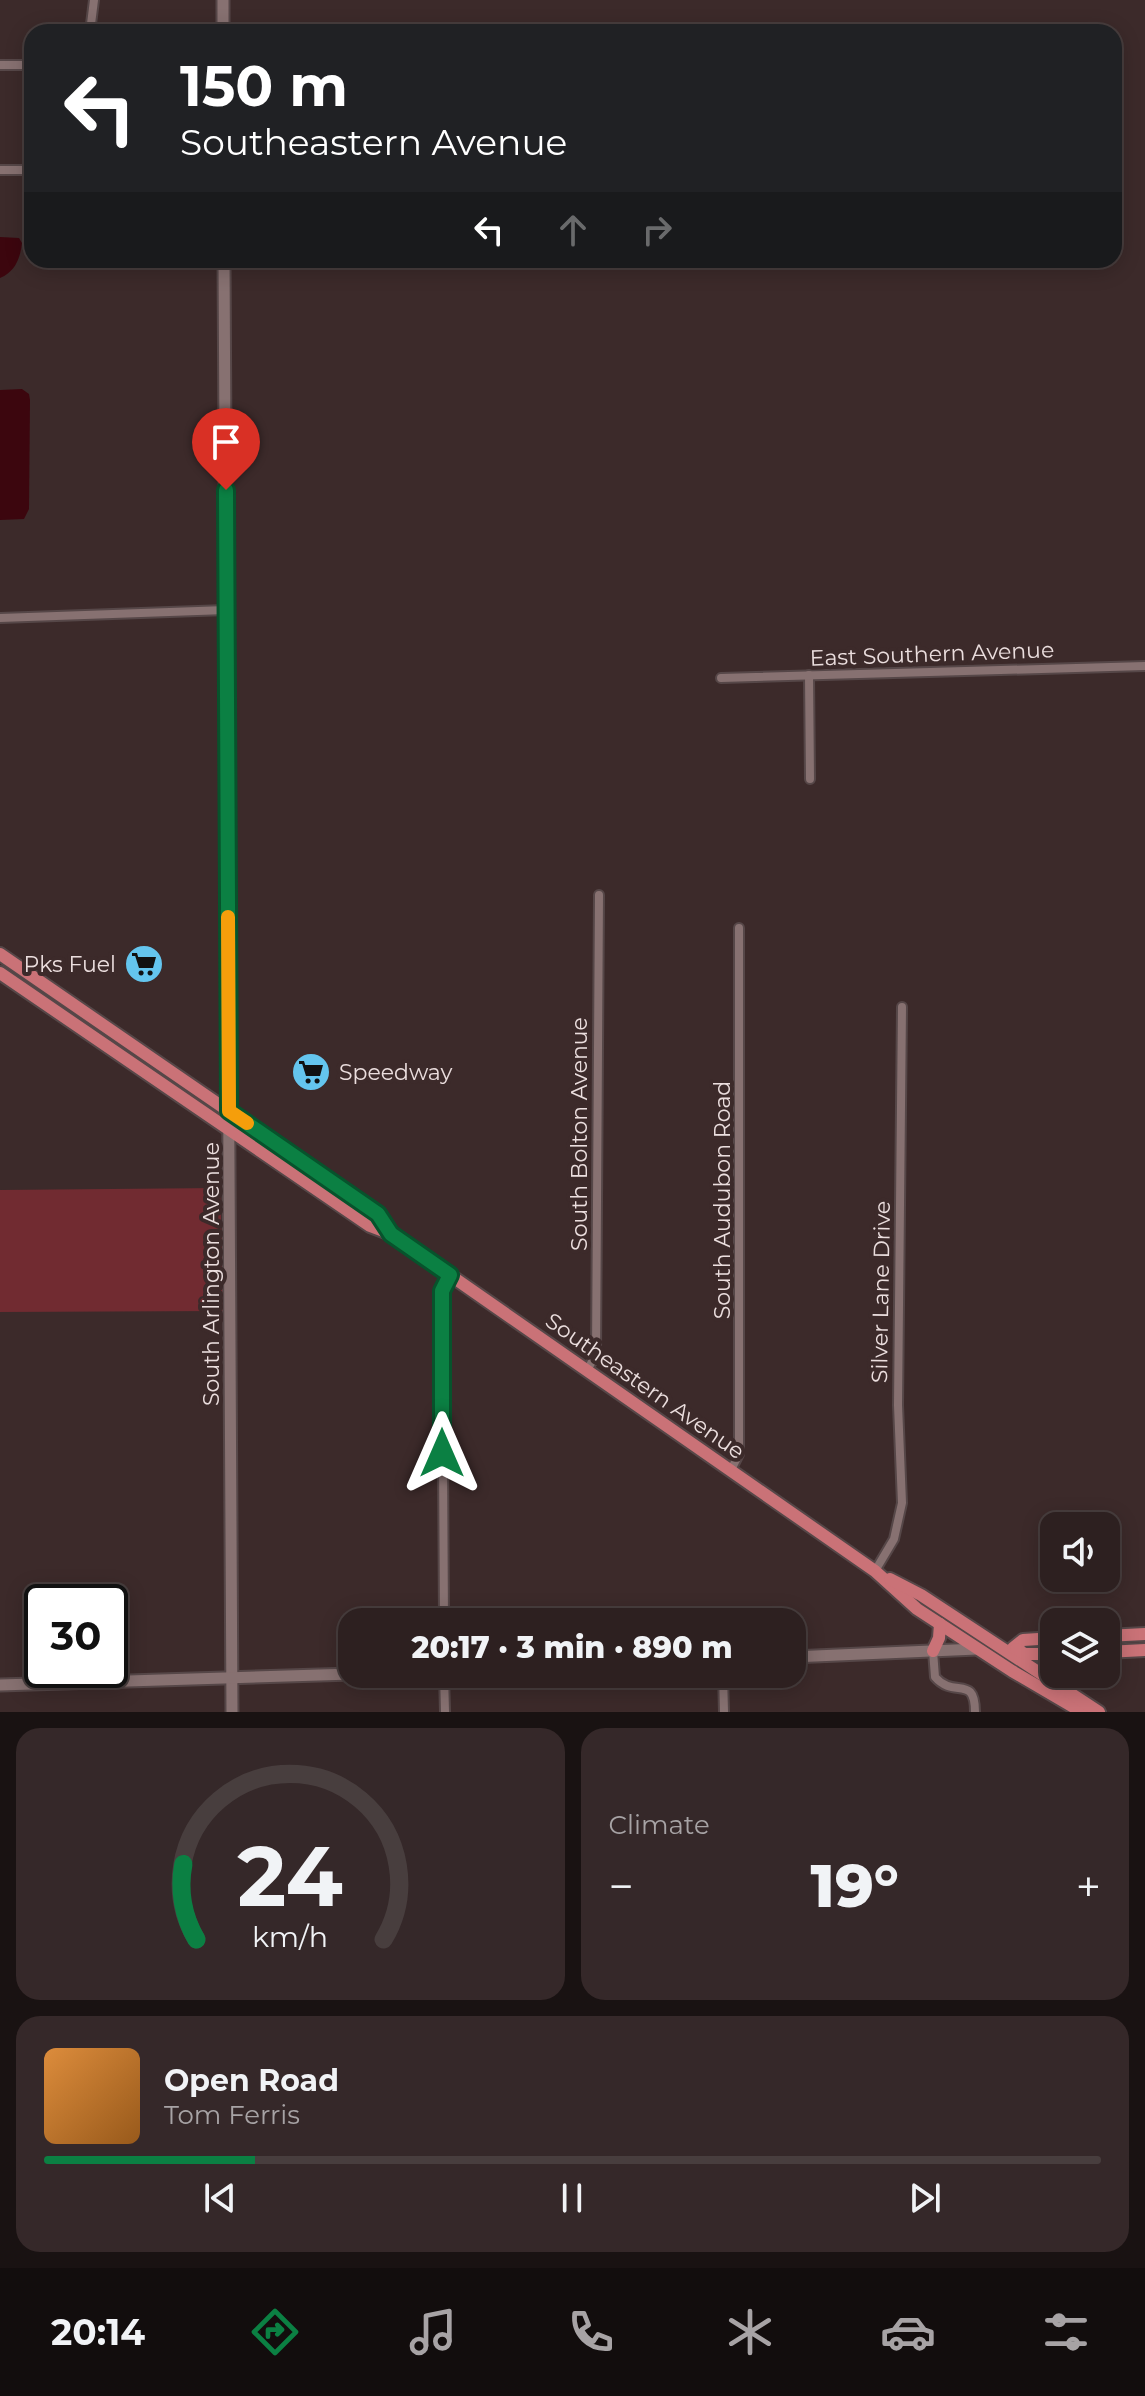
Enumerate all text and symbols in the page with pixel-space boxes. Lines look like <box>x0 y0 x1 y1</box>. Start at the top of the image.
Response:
text: 150 m <box>180 52 348 120</box>
icon: left <box>48 56 152 160</box>
text: Southeastern Avenue <box>180 120 567 164</box>
icon: left <box>467 208 511 252</box>
icon: ahead <box>551 208 595 252</box>
icon: right <box>635 208 679 252</box>
pin <box>192 408 260 490</box>
icon: arrive <box>204 420 248 464</box>
street label: East Southern Avenue <box>809 636 1055 672</box>
supermarket icon: Pks Fuel <box>123 943 165 985</box>
place label: Pks Fuel <box>23 951 116 978</box>
street label: South Bolton Avenue <box>566 1017 593 1251</box>
supermarket icon: Speedway <box>290 1051 332 1093</box>
place label: Speedway <box>339 1059 452 1086</box>
street label: South Audubon Road <box>709 1081 736 1319</box>
street label: South Arlington Avenue <box>198 1142 225 1406</box>
street label: Silver Lane Drive <box>866 1201 896 1383</box>
street label: Southeastern Avenue <box>540 1307 750 1465</box>
position arrow <box>400 1411 484 1495</box>
map controls <box>1040 1512 1120 1688</box>
button: sound <box>1040 1512 1120 1592</box>
speed limit sign: 30 <box>24 1584 128 1688</box>
button: layers <box>1040 1608 1120 1688</box>
text: 20:17 · 3 min · 890 m <box>411 1629 733 1666</box>
text: Climate <box>609 1809 710 1841</box>
text: 24 <box>237 1825 343 1927</box>
text: 19° <box>811 1849 899 1922</box>
text: − <box>609 1859 634 1913</box>
text: + <box>1076 1859 1101 1913</box>
text: km/h <box>252 1919 328 1954</box>
text: Open Road <box>164 2062 339 2099</box>
text: Tom Ferris <box>164 2099 300 2131</box>
icon: previous <box>198 2176 242 2220</box>
icon: pause <box>550 2176 594 2220</box>
icon: next <box>903 2176 947 2220</box>
icon: directions <box>247 2304 303 2360</box>
icon: music <box>405 2304 461 2360</box>
icon: phone <box>563 2304 619 2360</box>
icon: climate <box>722 2304 778 2360</box>
icon: car <box>880 2304 936 2360</box>
icon: filters <box>1038 2304 1094 2360</box>
text: 20:14 <box>51 2310 145 2354</box>

